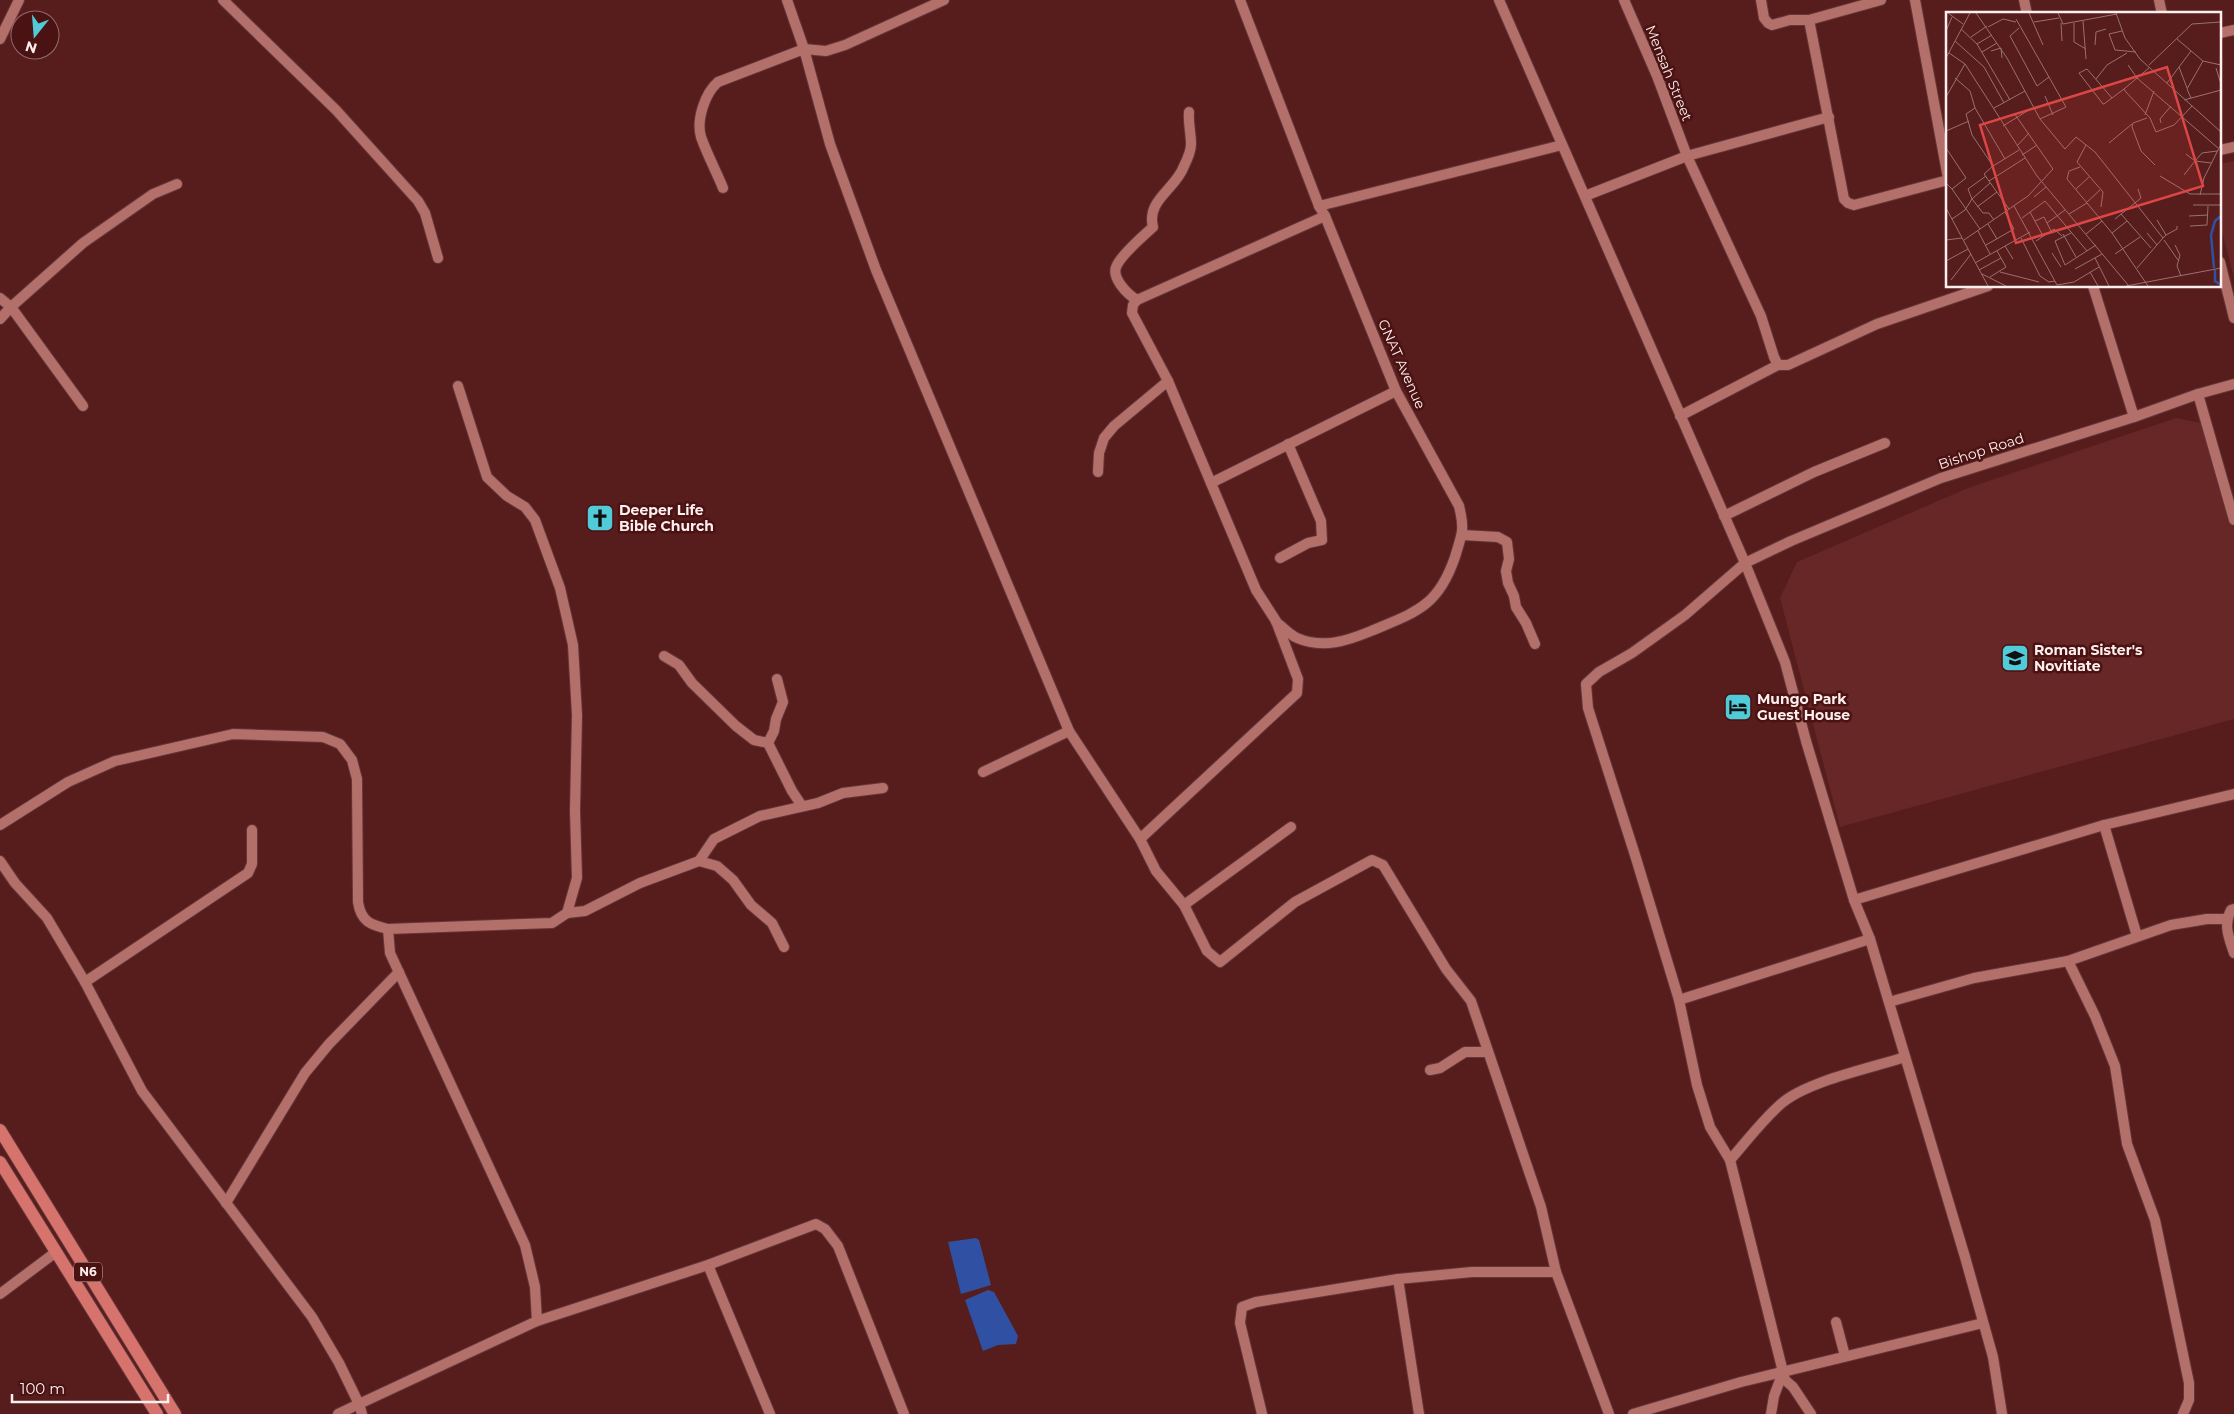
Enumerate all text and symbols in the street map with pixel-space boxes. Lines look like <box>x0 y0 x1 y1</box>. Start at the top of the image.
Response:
north arrow <box>10 10 60 60</box>
inset map <box>1946 12 2222 288</box>
street label: Mensah Street <box>1642 22 1697 124</box>
text: N <box>23 37 39 58</box>
street label: GNAT Avenue <box>1374 316 1430 412</box>
street label: Bishop Road <box>1936 429 2026 473</box>
place label: Deeper Life Bible Church <box>619 501 714 535</box>
church icon: Deeper Life Bible Church <box>585 503 615 533</box>
place label: Roman Sister's Novitiate <box>2034 641 2143 675</box>
school or university icon: Roman Sister's Novitiate <box>2000 643 2030 673</box>
place label: Mungo Park Guest House <box>1757 690 1850 724</box>
hotel icon: Mungo Park Guest House <box>1723 692 1753 722</box>
road number: N6 <box>74 1262 102 1282</box>
scale bar <box>12 1372 169 1404</box>
text: 100 m <box>20 1379 65 1398</box>

